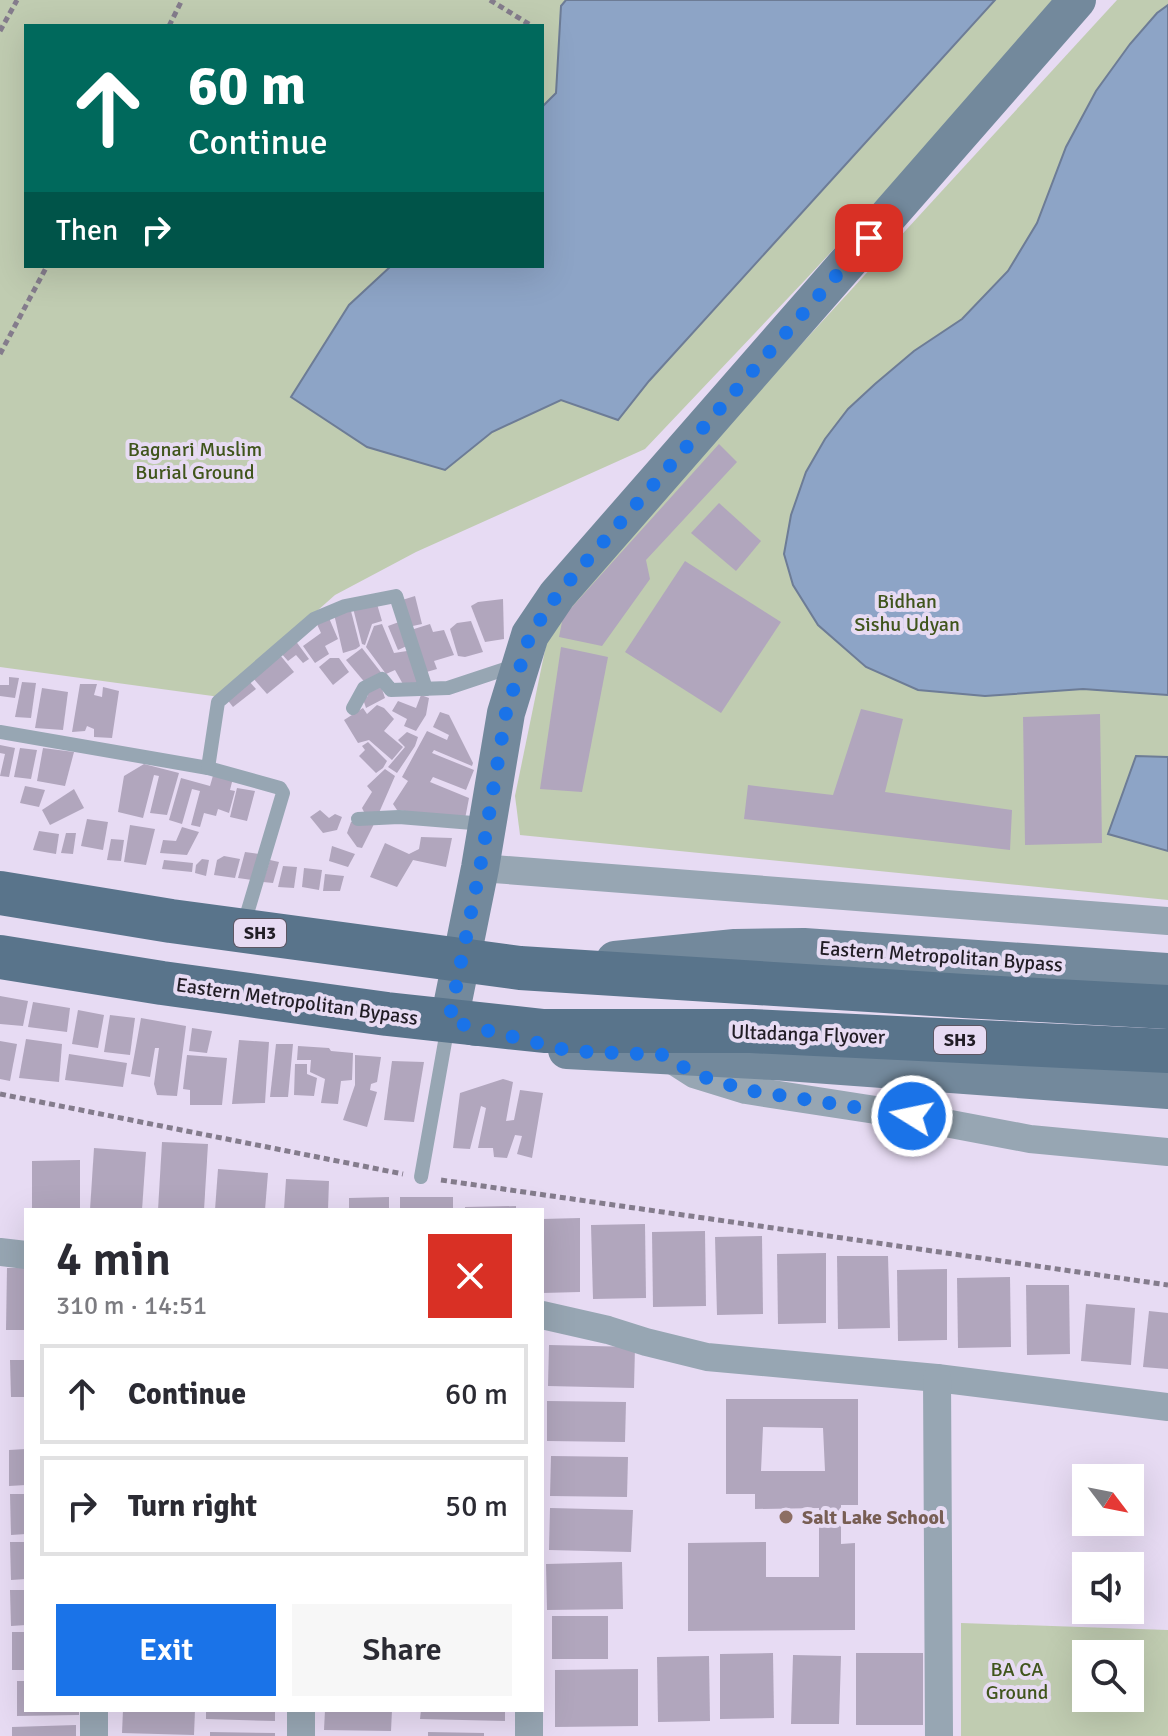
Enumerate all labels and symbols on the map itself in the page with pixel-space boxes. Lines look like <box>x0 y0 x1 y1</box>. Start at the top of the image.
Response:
pin <box>835 204 903 272</box>
park label: Bagnari Muslim Burial Ground <box>128 437 262 485</box>
park label: Bidhan Sishu Udyan <box>854 589 960 637</box>
road number: SH3 <box>234 919 286 947</box>
street label: Eastern Metropolitan Bypass <box>818 936 1064 977</box>
street label: Eastern Metropolitan Bypass <box>174 972 420 1031</box>
street label: Ultadanga Flyover <box>730 1019 886 1050</box>
road number: SH3 <box>934 1026 986 1054</box>
position arrow <box>870 1074 954 1158</box>
north arrow <box>1072 1464 1144 1536</box>
place label: Salt Lake School <box>802 1505 945 1530</box>
marker: Salt Lake School <box>777 1508 795 1526</box>
park label: BA CA Ground <box>986 1657 1048 1705</box>

